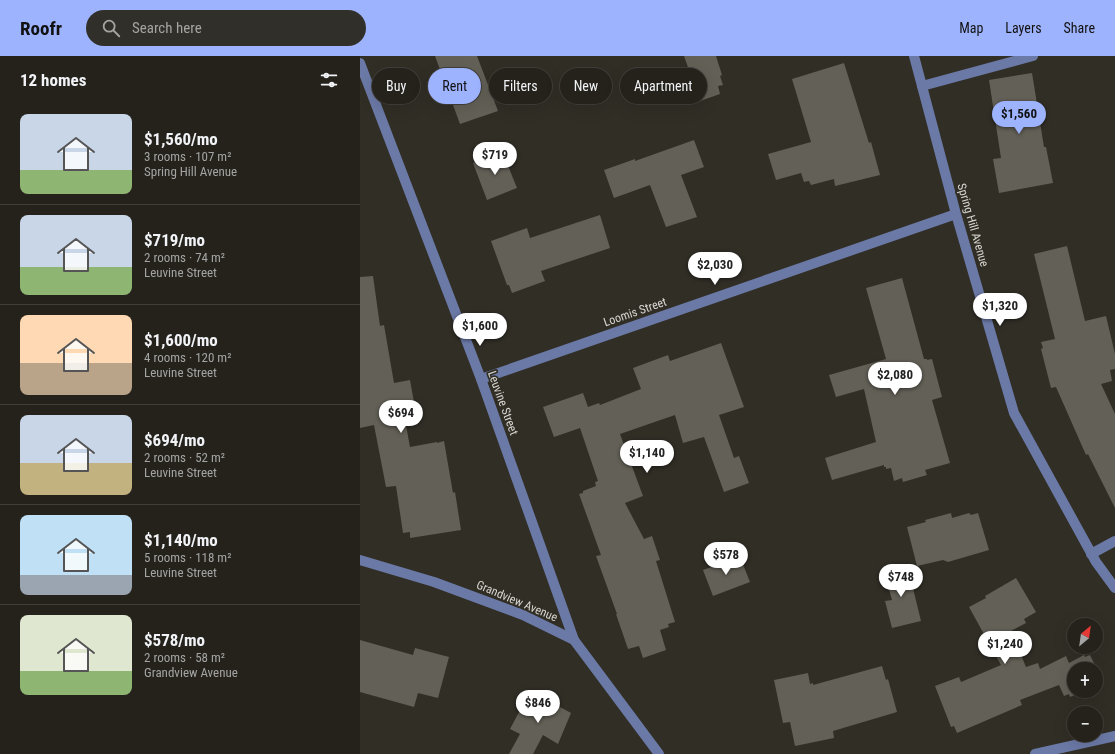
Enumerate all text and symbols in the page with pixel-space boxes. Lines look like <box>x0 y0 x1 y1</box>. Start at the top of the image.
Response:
search box <box>86 10 366 46</box>
text: Roofr <box>20 17 62 40</box>
icon: search <box>100 17 122 39</box>
text: Search here <box>132 19 202 37</box>
text: Map <box>959 20 983 36</box>
text: Layers <box>1005 20 1042 36</box>
text: Share <box>1064 20 1095 36</box>
chip: Buy <box>372 68 420 104</box>
chip: Rent <box>428 68 481 104</box>
chip: Filters <box>489 68 552 104</box>
chip: New <box>560 68 612 104</box>
chip: Apartment <box>620 68 707 104</box>
icon: filters <box>318 69 340 91</box>
text: 12 homes <box>20 70 86 90</box>
pin: $1,560 <box>986 101 1052 135</box>
text: $1,560 <box>1001 106 1037 121</box>
text: $1,560/mo <box>144 129 218 149</box>
icon: home <box>52 130 100 178</box>
pin: $719 <box>471 142 519 176</box>
text: $719 <box>482 147 508 162</box>
text: 3 rooms · 107 m² <box>144 149 231 164</box>
text: Spring Hill Avenue <box>144 164 237 179</box>
street label: Spring Hill Avenue <box>954 182 992 269</box>
text: $719/mo <box>144 230 205 250</box>
icon: home <box>52 231 100 279</box>
text: 2 rooms · 74 m² <box>144 250 225 265</box>
pin: $2,030 <box>682 252 748 286</box>
text: $2,030 <box>697 257 733 272</box>
text: Leuvine Street <box>144 265 217 280</box>
pin: $1,320 <box>967 293 1033 327</box>
street label: Loomis Street <box>602 295 669 329</box>
text: $1,320 <box>982 298 1018 313</box>
pin: $1,600 <box>447 313 513 347</box>
text: $1,600 <box>462 318 498 333</box>
text: $1,600/mo <box>144 330 218 350</box>
icon: home <box>52 331 100 379</box>
text: 4 rooms · 120 m² <box>144 350 231 365</box>
pin: $2,080 <box>862 362 928 396</box>
text: Leuvine Street <box>144 365 217 380</box>
text: $2,080 <box>877 367 913 382</box>
street label: Leuvine Street <box>485 369 521 437</box>
pin: $694 <box>377 400 425 434</box>
text: $694 <box>388 405 414 420</box>
text: $694/mo <box>144 430 205 450</box>
icon: home <box>52 431 100 479</box>
pin: $1,140 <box>614 440 680 474</box>
text: $1,140 <box>629 445 665 460</box>
text: 2 rooms · 52 m² <box>144 450 225 465</box>
text: Leuvine Street <box>144 465 217 480</box>
text: $1,140/mo <box>144 530 218 550</box>
icon: home <box>52 531 100 579</box>
pin: $578 <box>702 542 750 576</box>
text: $578 <box>713 547 739 562</box>
text: 5 rooms · 118 m² <box>144 550 231 565</box>
pin: $748 <box>877 564 925 598</box>
text: Leuvine Street <box>144 565 217 580</box>
text: $748 <box>888 569 914 584</box>
street label: Grandview Avenue <box>474 578 560 625</box>
north arrow <box>1067 618 1103 654</box>
map controls <box>1067 618 1103 742</box>
text: $578/mo <box>144 630 205 650</box>
icon: home <box>52 631 100 679</box>
pin: $1,240 <box>972 631 1038 665</box>
text: $1,240 <box>987 636 1023 651</box>
text: 2 rooms · 58 m² <box>144 650 225 665</box>
button: + <box>1067 662 1103 698</box>
text: Grandview Avenue <box>144 665 238 680</box>
pin: $846 <box>514 690 562 724</box>
text: $846 <box>525 695 551 710</box>
button: − <box>1067 706 1103 742</box>

